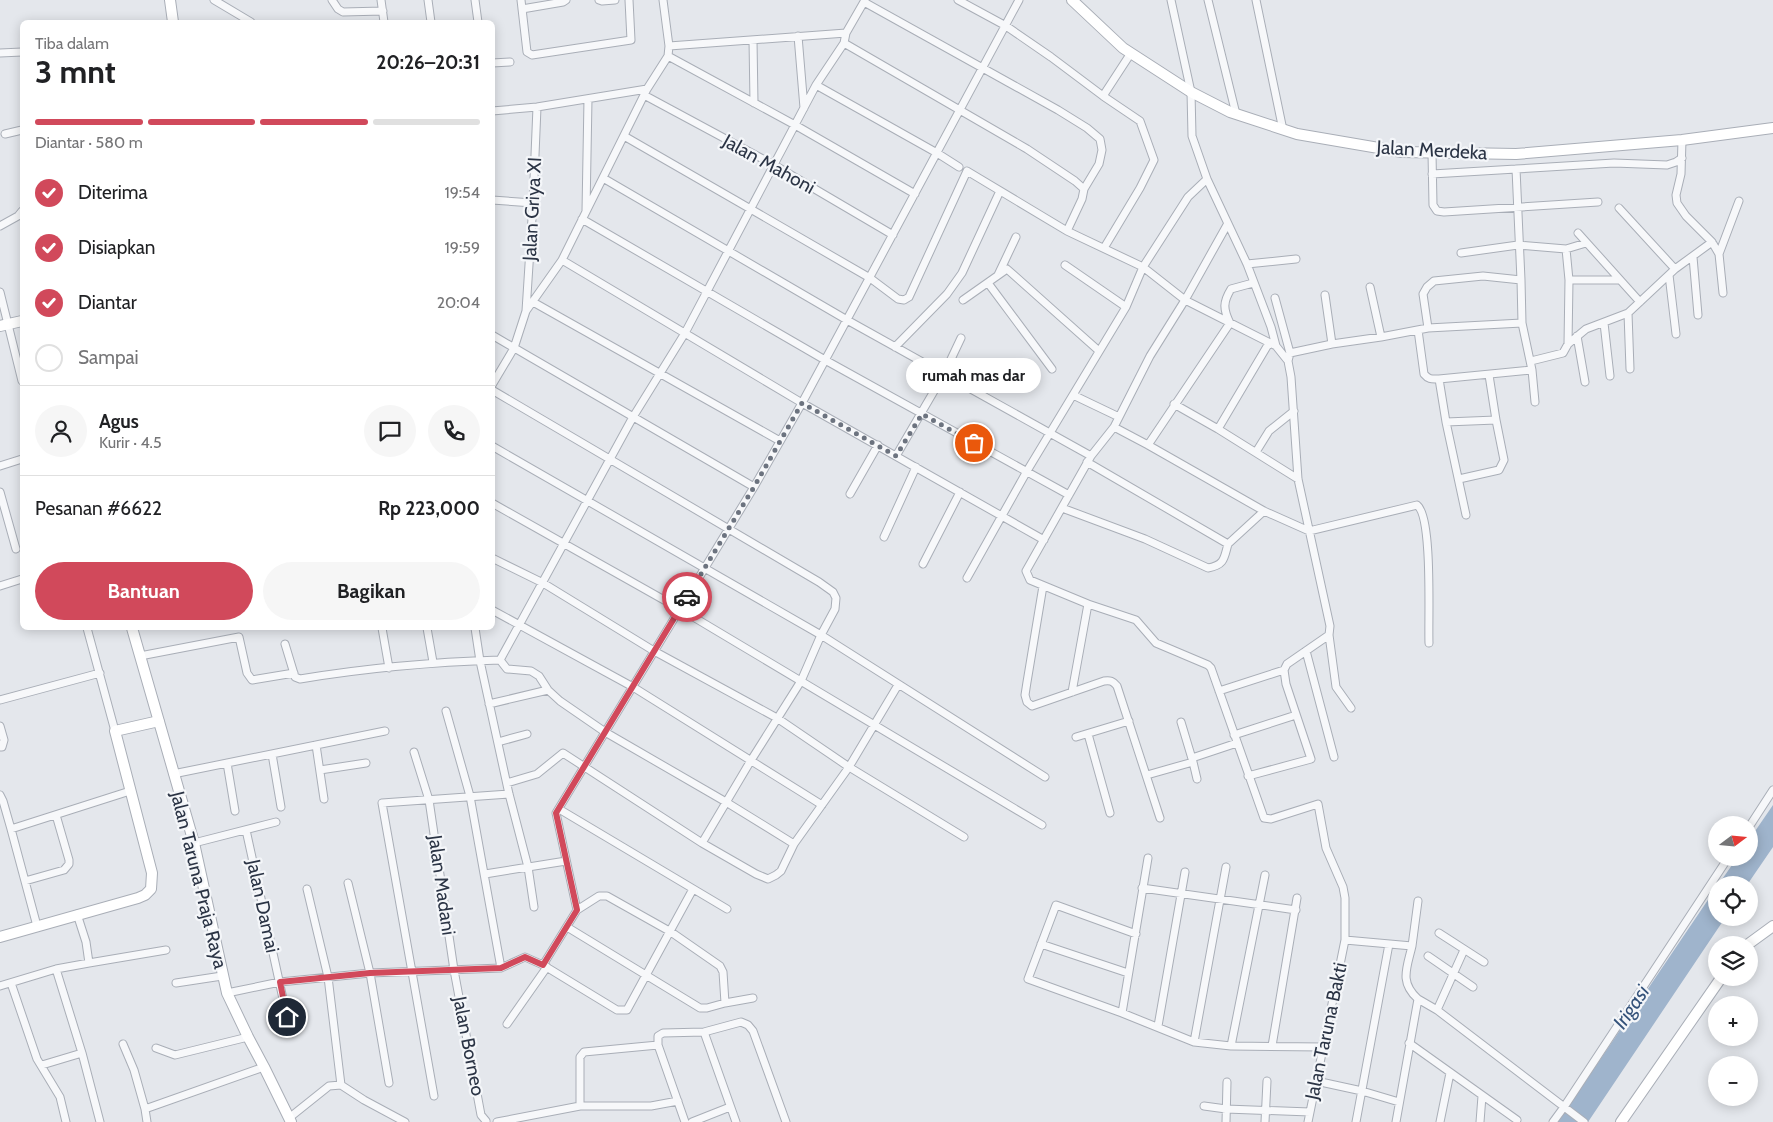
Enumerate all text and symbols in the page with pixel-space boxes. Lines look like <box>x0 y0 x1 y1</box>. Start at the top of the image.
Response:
text: Tiba dalam <box>35 34 109 53</box>
text: 20:26–20:31 <box>376 51 480 74</box>
text: 3 mnt <box>35 52 116 91</box>
street label: Jalan Mahoni <box>718 129 819 199</box>
text: Diantar · 580 m <box>35 133 143 152</box>
street label: Jalan Merdeka <box>1375 136 1488 164</box>
street label: Jalan Griya XI <box>518 156 546 263</box>
icon: check <box>35 179 63 207</box>
text: Diterima <box>78 181 148 204</box>
text: 19:54 <box>444 183 480 202</box>
icon: check <box>35 234 63 262</box>
text: Disiapkan <box>78 236 155 259</box>
text: 19:59 <box>445 238 480 257</box>
icon: check <box>35 289 63 317</box>
text: Diantar <box>78 291 137 314</box>
text: 20:04 <box>437 293 480 312</box>
text: Sampai <box>78 346 139 369</box>
callout: rumah mas dar <box>906 358 1042 393</box>
text: rumah mas dar <box>922 366 1025 385</box>
button: person <box>35 405 87 457</box>
button: chat <box>364 405 416 457</box>
button: phone <box>428 405 480 457</box>
text: Agus <box>99 410 139 433</box>
pin <box>953 422 995 464</box>
icon: bag <box>960 429 988 457</box>
text: Kurir · 4.5 <box>99 433 162 452</box>
text: Pesanan #6622 <box>35 497 162 520</box>
text: Rp 223,000 <box>378 497 480 520</box>
button: Bantuan <box>35 562 253 620</box>
button: Bagikan <box>263 562 480 620</box>
courier <box>662 572 712 622</box>
icon: car <box>673 583 701 611</box>
street label: Jalan Taruna Praja Raya <box>166 788 232 971</box>
north arrow <box>1708 816 1758 866</box>
map controls <box>1708 816 1758 1106</box>
street label: Jalan Madani <box>423 832 460 937</box>
street label: Jalan Damai <box>242 856 284 955</box>
button: locate <box>1708 876 1758 926</box>
button: layers <box>1708 936 1758 986</box>
street label: Jalan Taruna Bakti <box>1300 960 1352 1103</box>
water label: Irigasi <box>1608 980 1655 1033</box>
street label: Jalan Borneo <box>448 993 490 1098</box>
pin <box>266 996 308 1038</box>
button: + <box>1708 996 1758 1046</box>
icon: home <box>273 1003 301 1031</box>
button: − <box>1708 1056 1758 1106</box>

